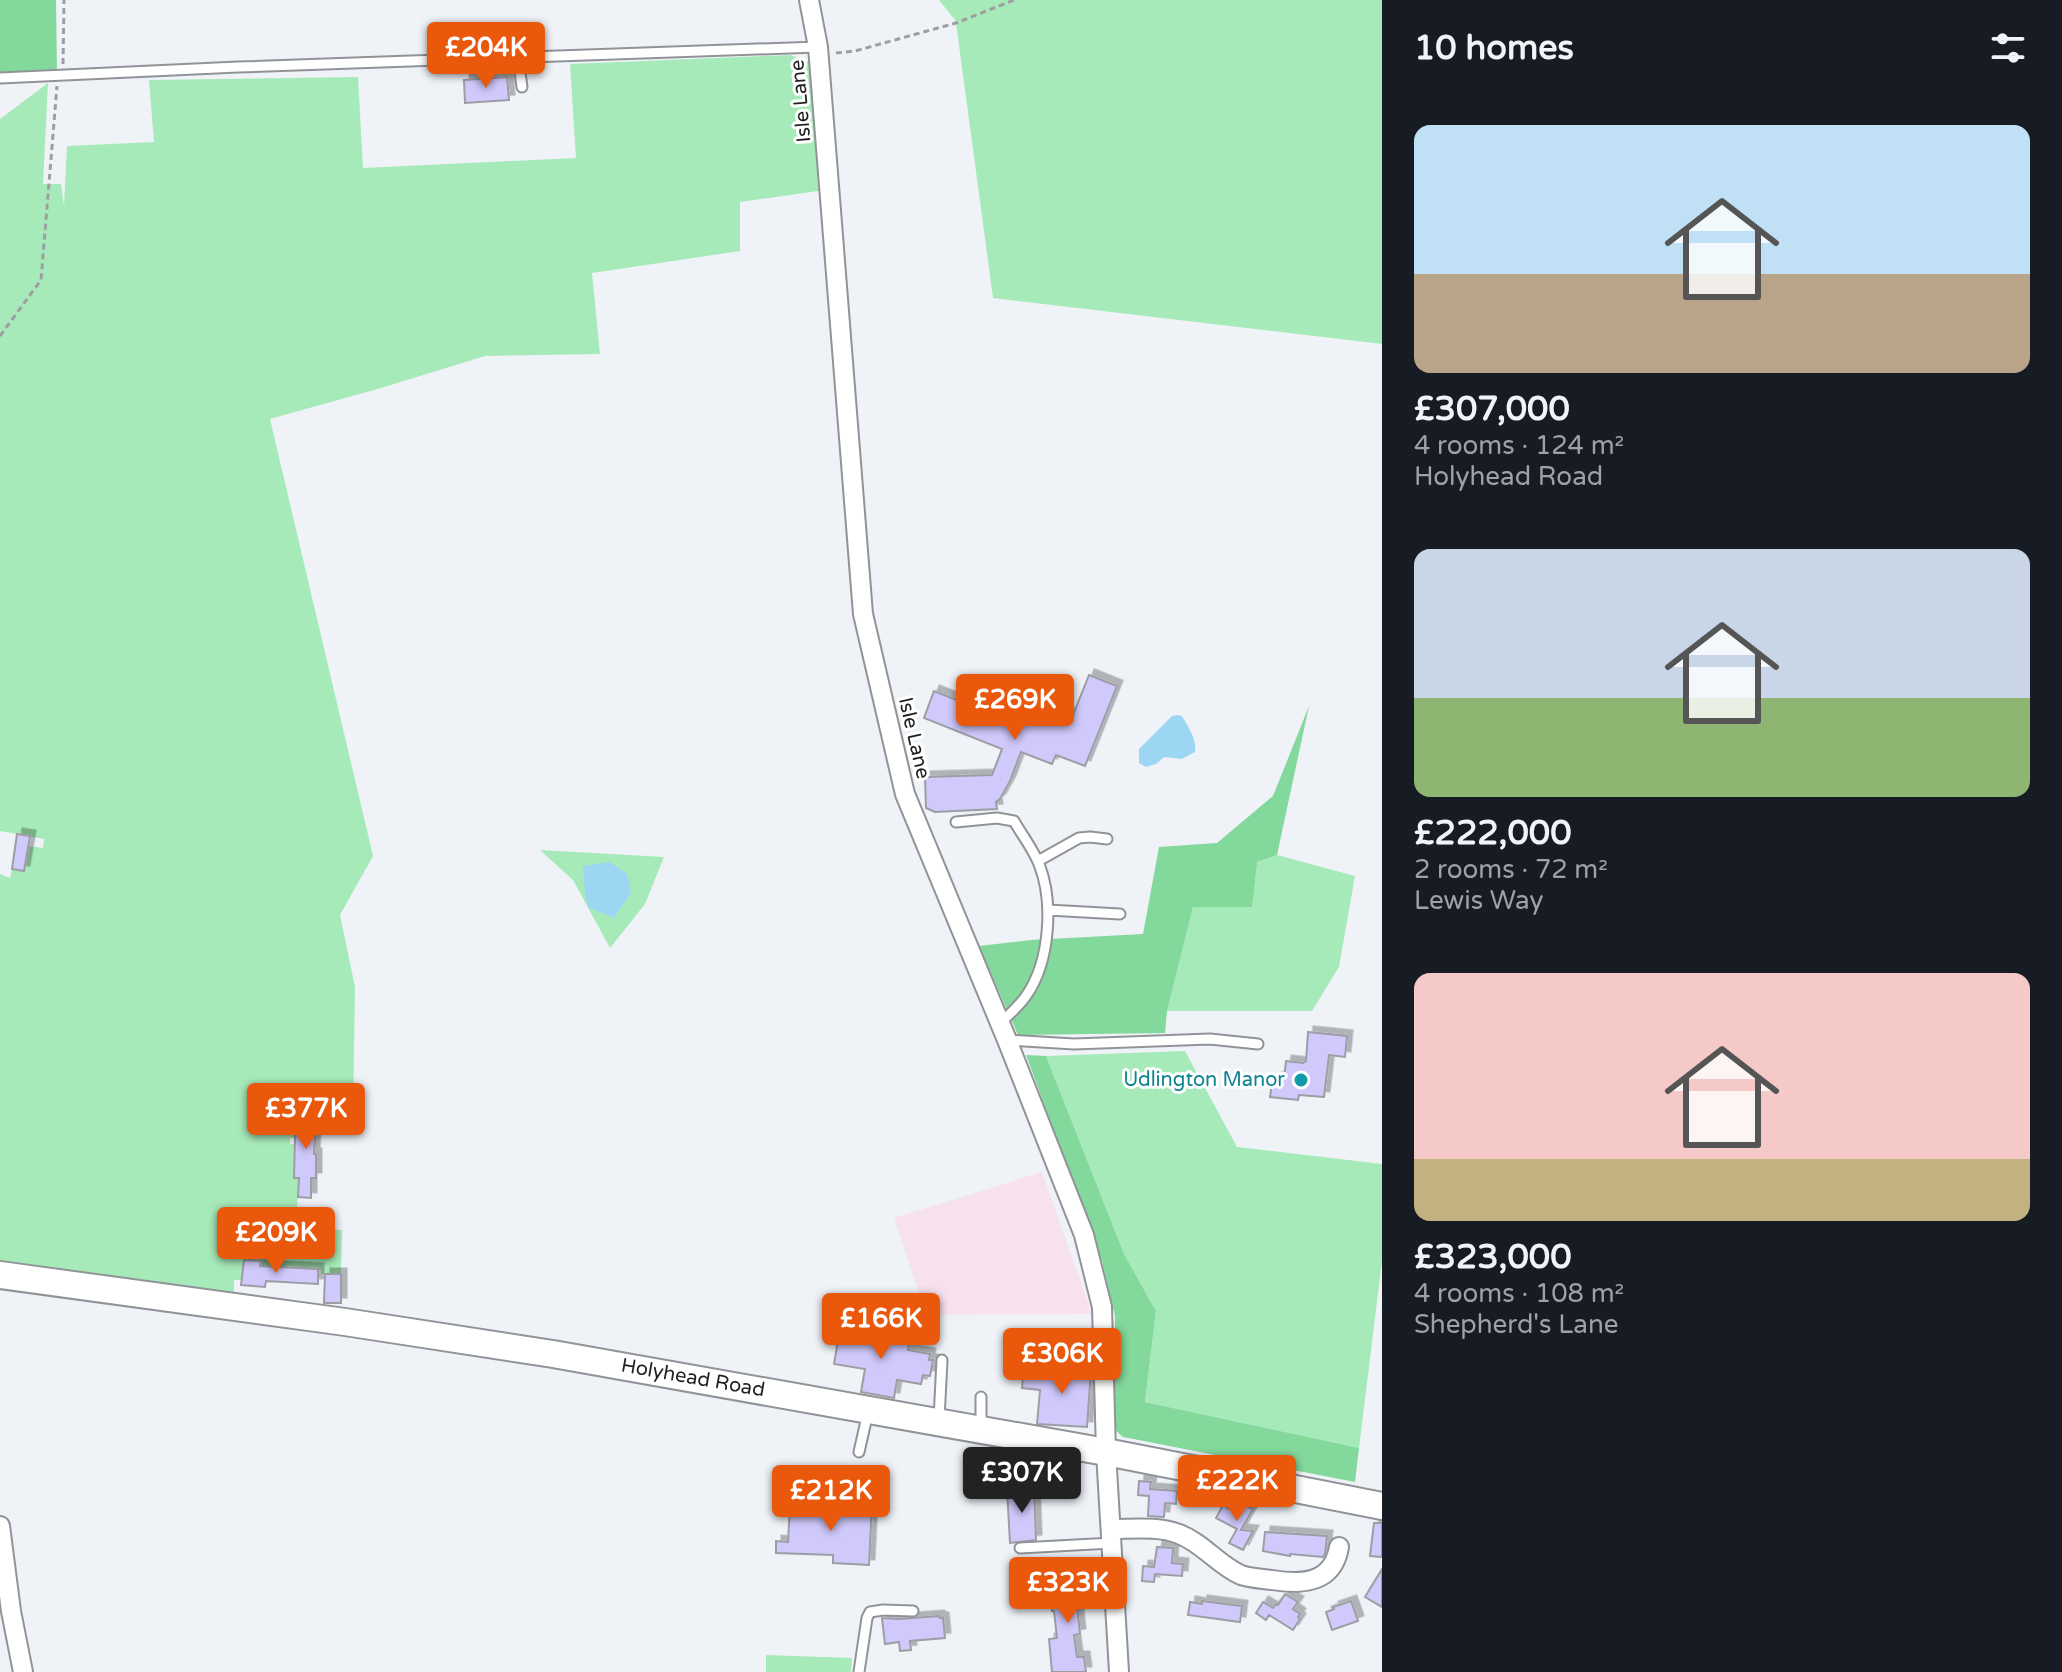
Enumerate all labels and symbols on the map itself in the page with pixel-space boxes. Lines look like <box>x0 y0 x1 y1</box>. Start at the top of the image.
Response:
pin: £204K <box>430 22 542 90</box>
street label: Isle Lane <box>785 59 817 143</box>
pin: £269K <box>959 674 1071 742</box>
street label: Isle Lane <box>893 695 935 781</box>
place label: Udlington Manor <box>1123 1068 1285 1092</box>
marker: Udlington Manor <box>1292 1071 1310 1089</box>
pin: £377K <box>250 1083 362 1151</box>
pin: £209K <box>220 1207 332 1275</box>
pin: £166K <box>825 1293 937 1361</box>
pin: £306K <box>1006 1328 1118 1396</box>
street label: Holyhead Road <box>619 1354 767 1402</box>
pin: £307K <box>966 1447 1078 1515</box>
pin: £222K <box>1181 1455 1293 1523</box>
pin: £212K <box>775 1465 887 1533</box>
pin: £323K <box>1012 1557 1124 1625</box>

